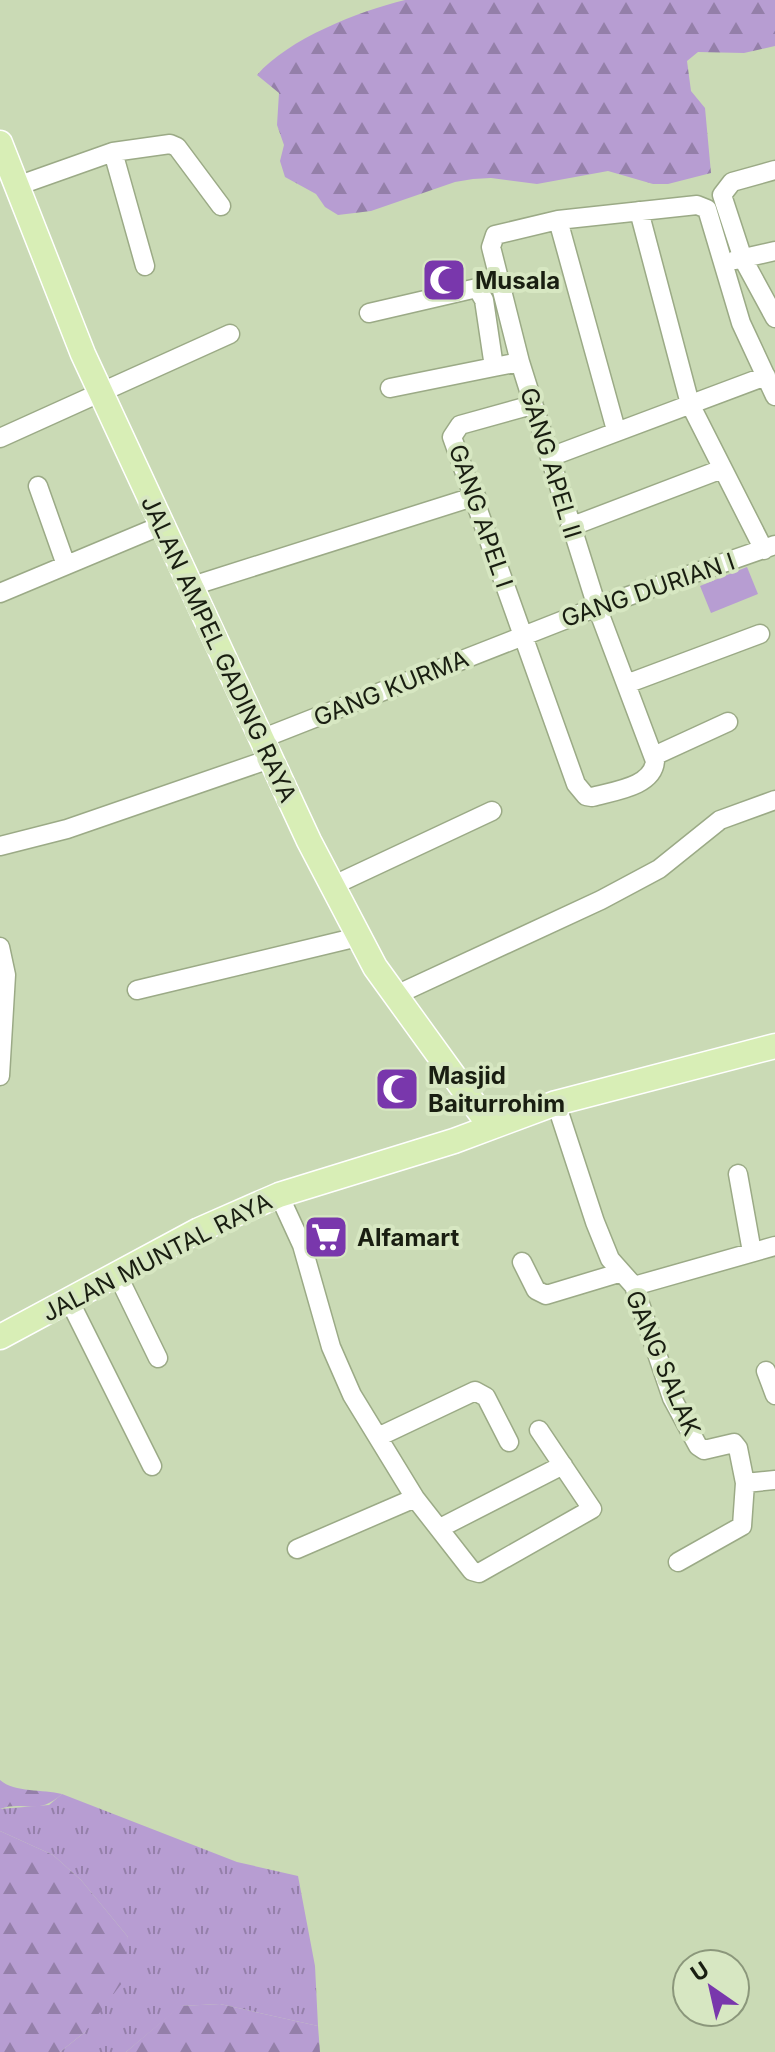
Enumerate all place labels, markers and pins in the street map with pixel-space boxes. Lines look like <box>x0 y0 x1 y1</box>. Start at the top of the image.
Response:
mosque icon: Musala <box>420 256 468 304</box>
place label: Musala <box>475 266 560 295</box>
place label: Masjid Baiturrohim <box>428 1061 565 1118</box>
mosque icon: Masjid Baiturrohim <box>373 1065 421 1113</box>
supermarket icon: Alfamart <box>302 1213 350 1261</box>
place label: Alfamart <box>357 1223 460 1252</box>

